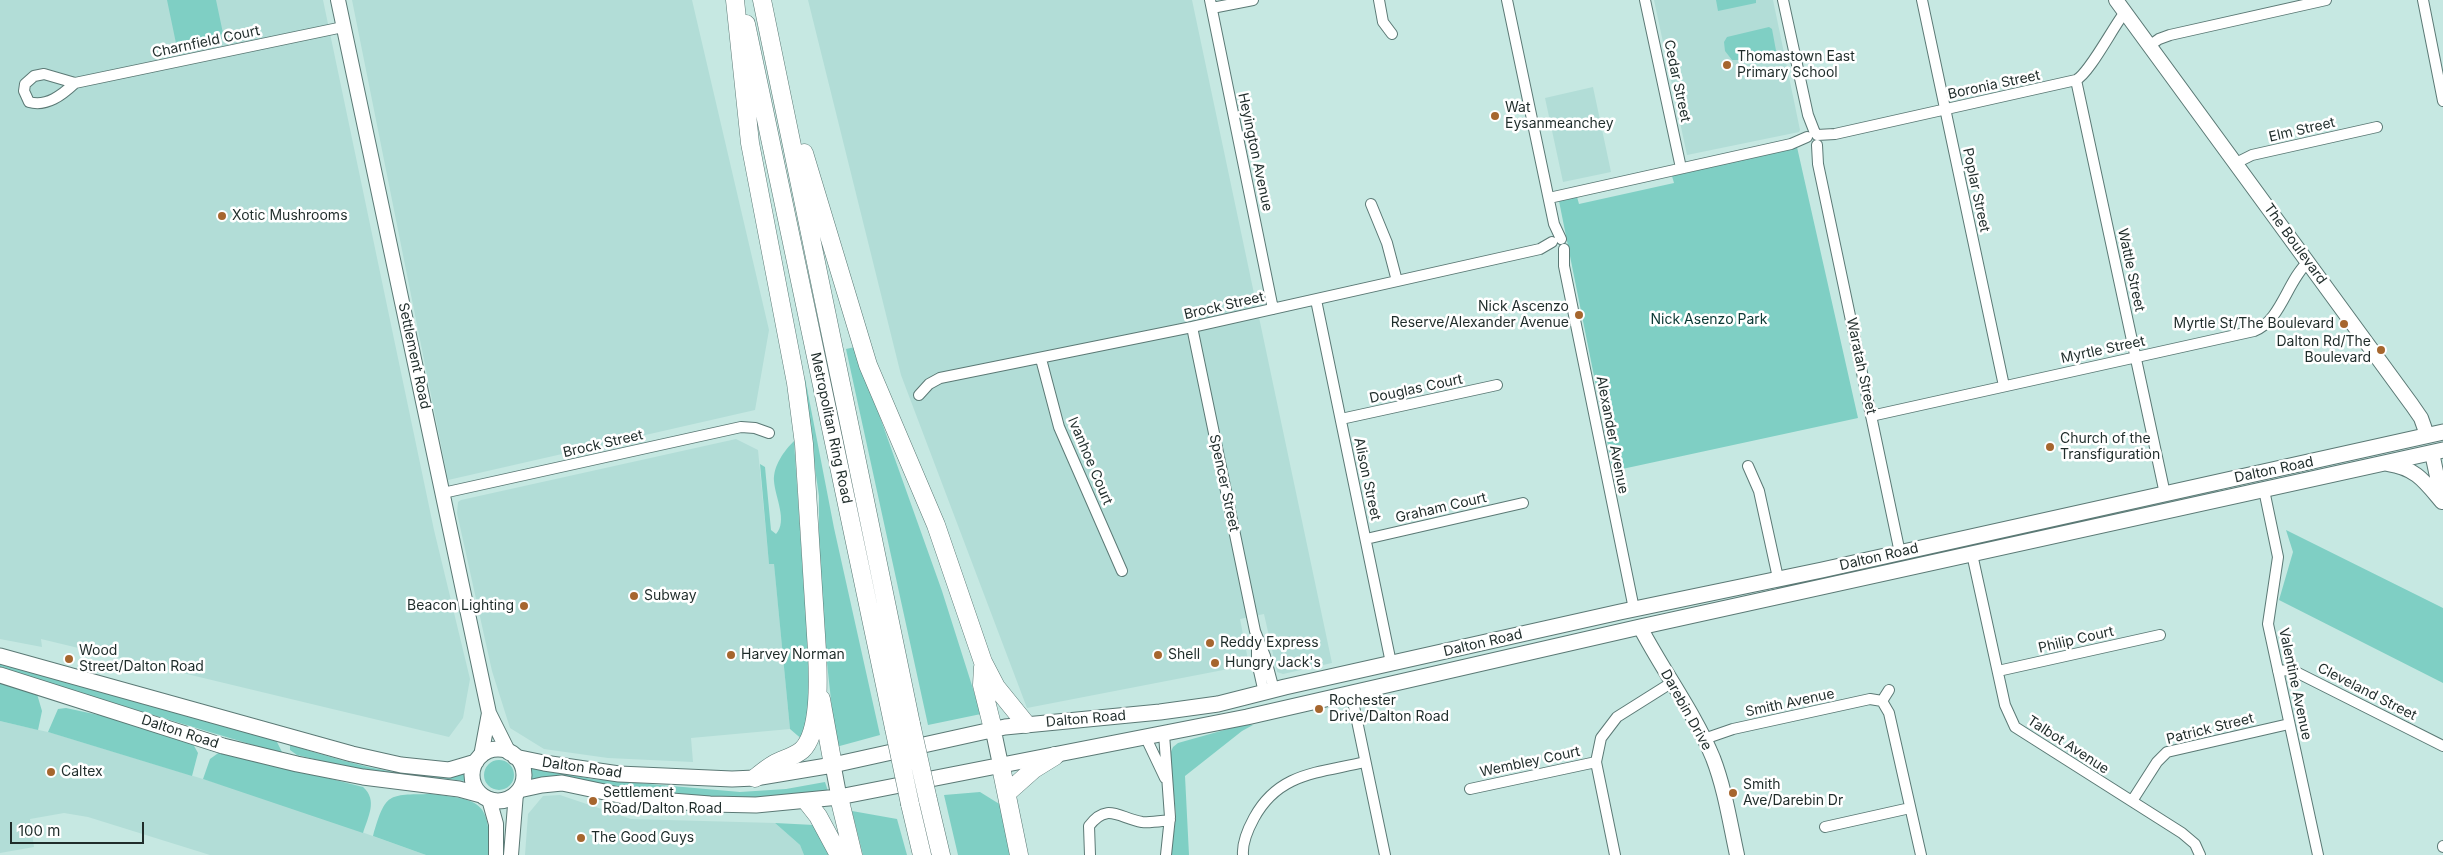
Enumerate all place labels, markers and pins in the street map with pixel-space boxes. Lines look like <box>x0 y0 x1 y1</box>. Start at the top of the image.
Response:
place label: Thomastown East Primary School <box>1737 49 1855 82</box>
marker: Thomastown East Primary School <box>1721 59 1733 71</box>
place label: Wat Eysanmeanchey <box>1505 100 1614 132</box>
marker: Wat Eysanmeanchey <box>1489 110 1501 122</box>
place label: Xotic Mushrooms <box>232 208 348 224</box>
marker: Xotic Mushrooms <box>216 210 228 222</box>
place label: Nick Ascenzo Reserve/Alexander Avenue <box>1391 299 1569 332</box>
marker: Nick Ascenzo Reserve/Alexander Avenue <box>1573 309 1585 321</box>
place label: Myrtle St/The Boulevard <box>2173 316 2334 332</box>
marker: Myrtle St/The Boulevard <box>2338 318 2350 330</box>
place label: Dalton Rd/The Boulevard <box>2276 334 2371 367</box>
marker: Dalton Rd/The Boulevard <box>2375 344 2387 356</box>
place label: Church of the Transfiguration <box>2060 431 2160 464</box>
marker: Church of the Transfiguration <box>2044 441 2056 453</box>
place label: Subway <box>644 588 697 604</box>
marker: Subway <box>628 590 640 602</box>
place label: Beacon Lighting <box>407 598 514 614</box>
marker: Beacon Lighting <box>518 600 530 612</box>
place label: Reddy Express <box>1220 635 1319 651</box>
marker: Reddy Express <box>1204 637 1216 649</box>
place label: Wood Street/Dalton Road <box>79 643 204 676</box>
place label: Harvey Norman <box>741 647 845 663</box>
place label: Shell <box>1168 647 1200 663</box>
marker: Harvey Norman <box>725 649 737 661</box>
marker: Shell <box>1152 649 1164 661</box>
marker: Wood Street/Dalton Road <box>63 653 75 665</box>
place label: Hungry Jack's <box>1225 655 1321 671</box>
marker: Hungry Jack's <box>1209 657 1221 669</box>
place label: Rochester Drive/Dalton Road <box>1329 693 1449 726</box>
marker: Rochester Drive/Dalton Road <box>1313 703 1325 715</box>
place label: Caltex <box>61 764 103 780</box>
marker: Caltex <box>45 766 57 778</box>
place label: Smith Ave/Darebin Dr <box>1743 777 1843 810</box>
place label: Settlement Road/Dalton Road <box>603 785 722 818</box>
marker: Smith Ave/Darebin Dr <box>1727 787 1739 799</box>
marker: Settlement Road/Dalton Road <box>587 795 599 807</box>
place label: The Good Guys <box>591 830 694 846</box>
marker: The Good Guys <box>575 832 587 844</box>

